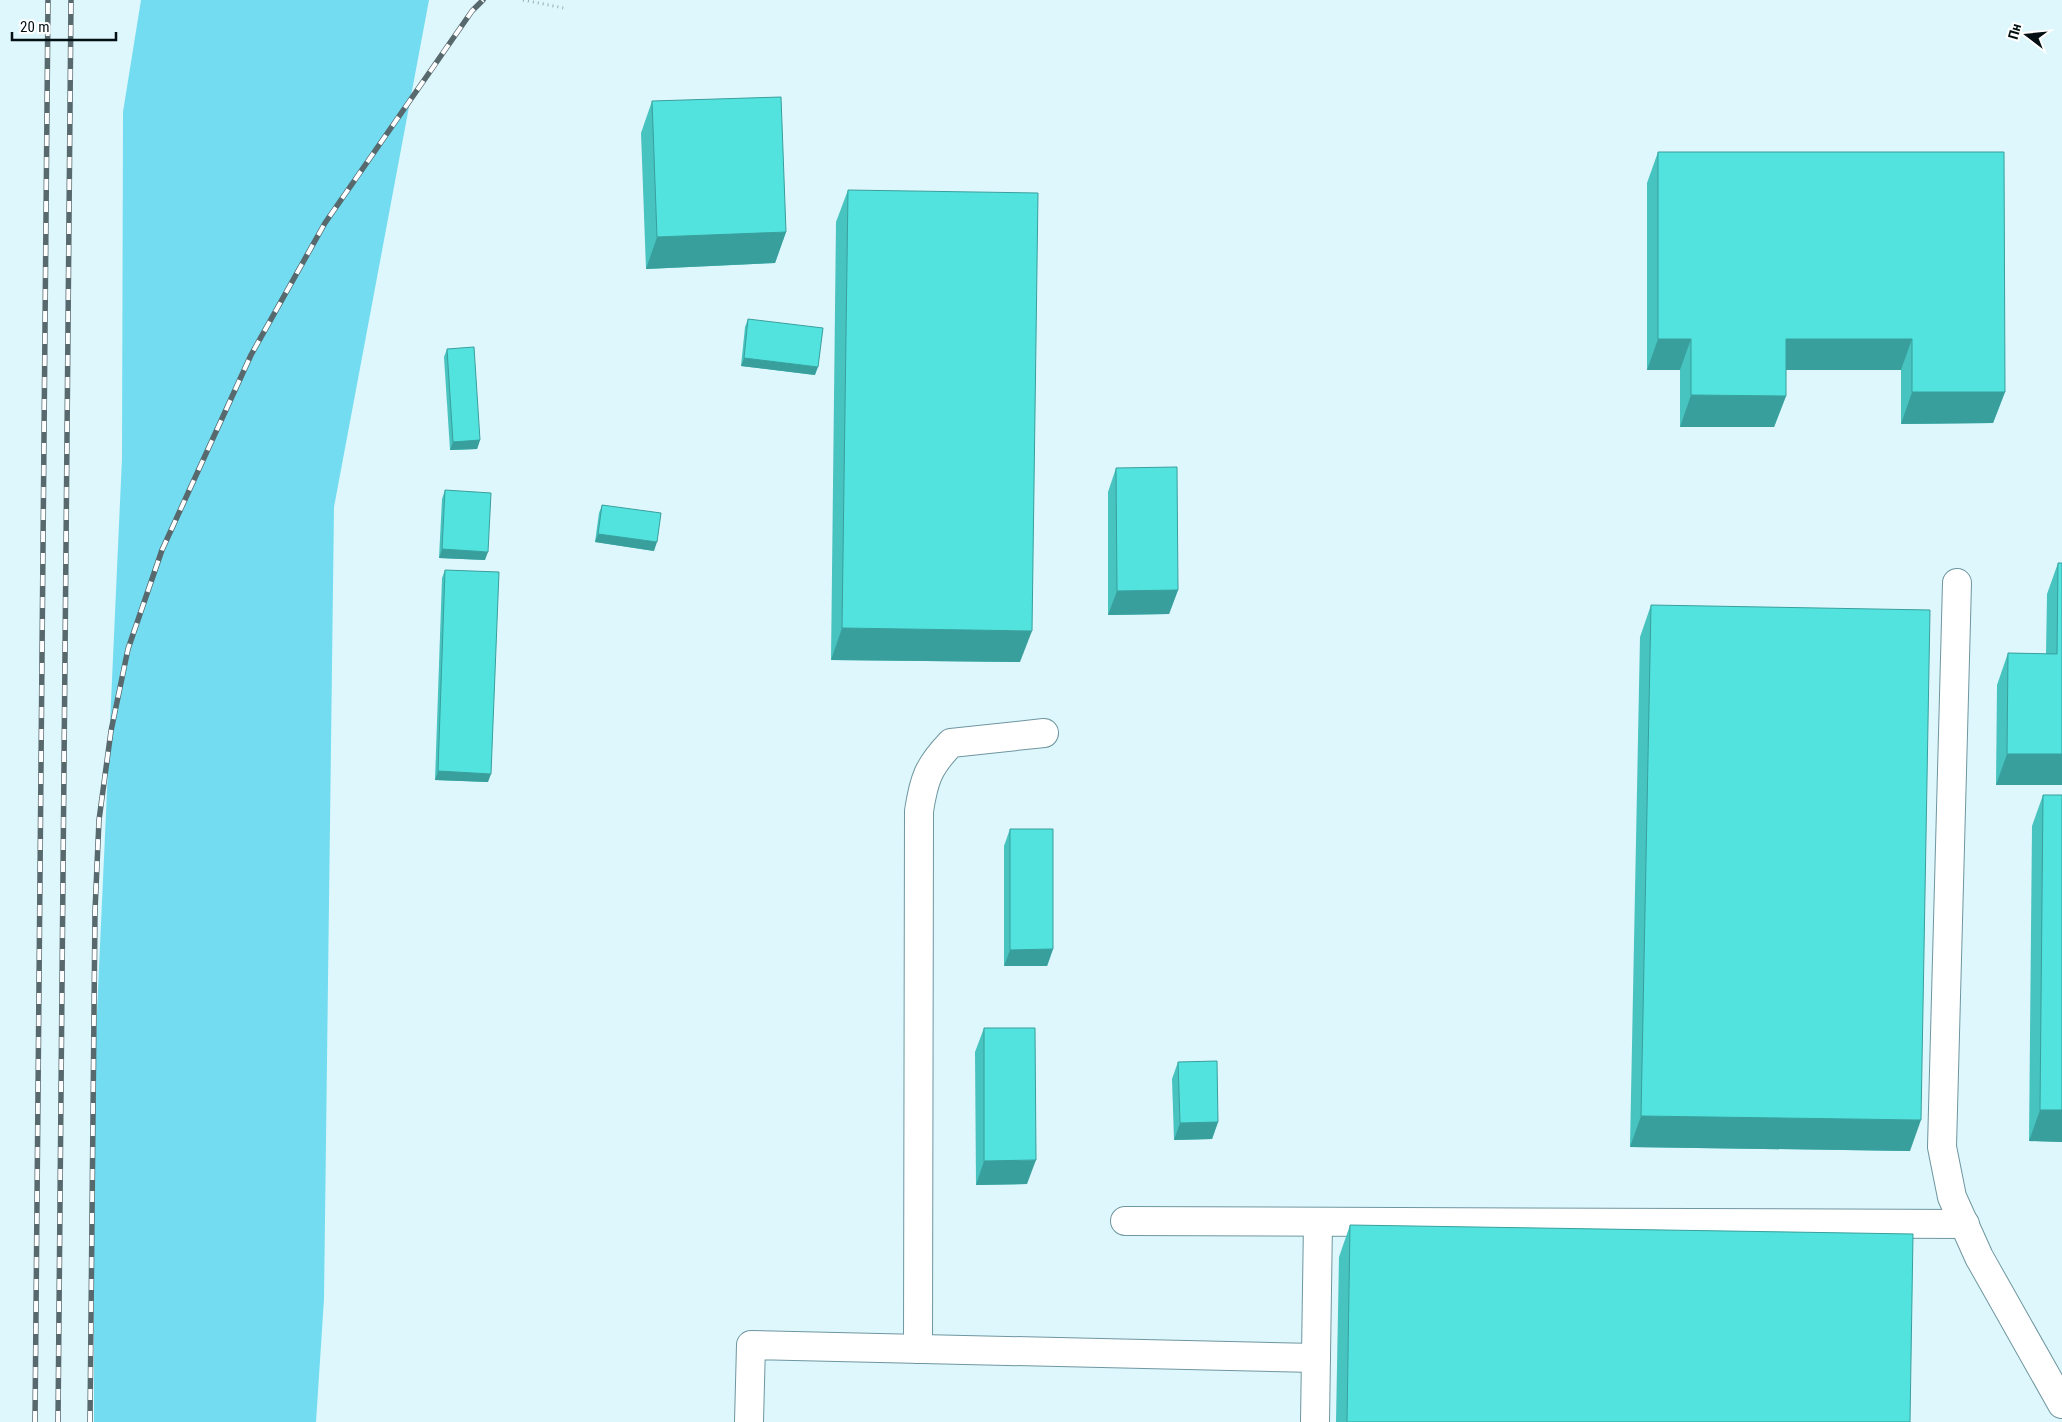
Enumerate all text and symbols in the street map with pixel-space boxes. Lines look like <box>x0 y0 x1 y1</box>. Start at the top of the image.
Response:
scale bar <box>12 10 116 42</box>
north arrow <box>2002 10 2052 60</box>
text: 20 m <box>20 18 50 36</box>
text: Пн <box>2005 22 2024 41</box>

